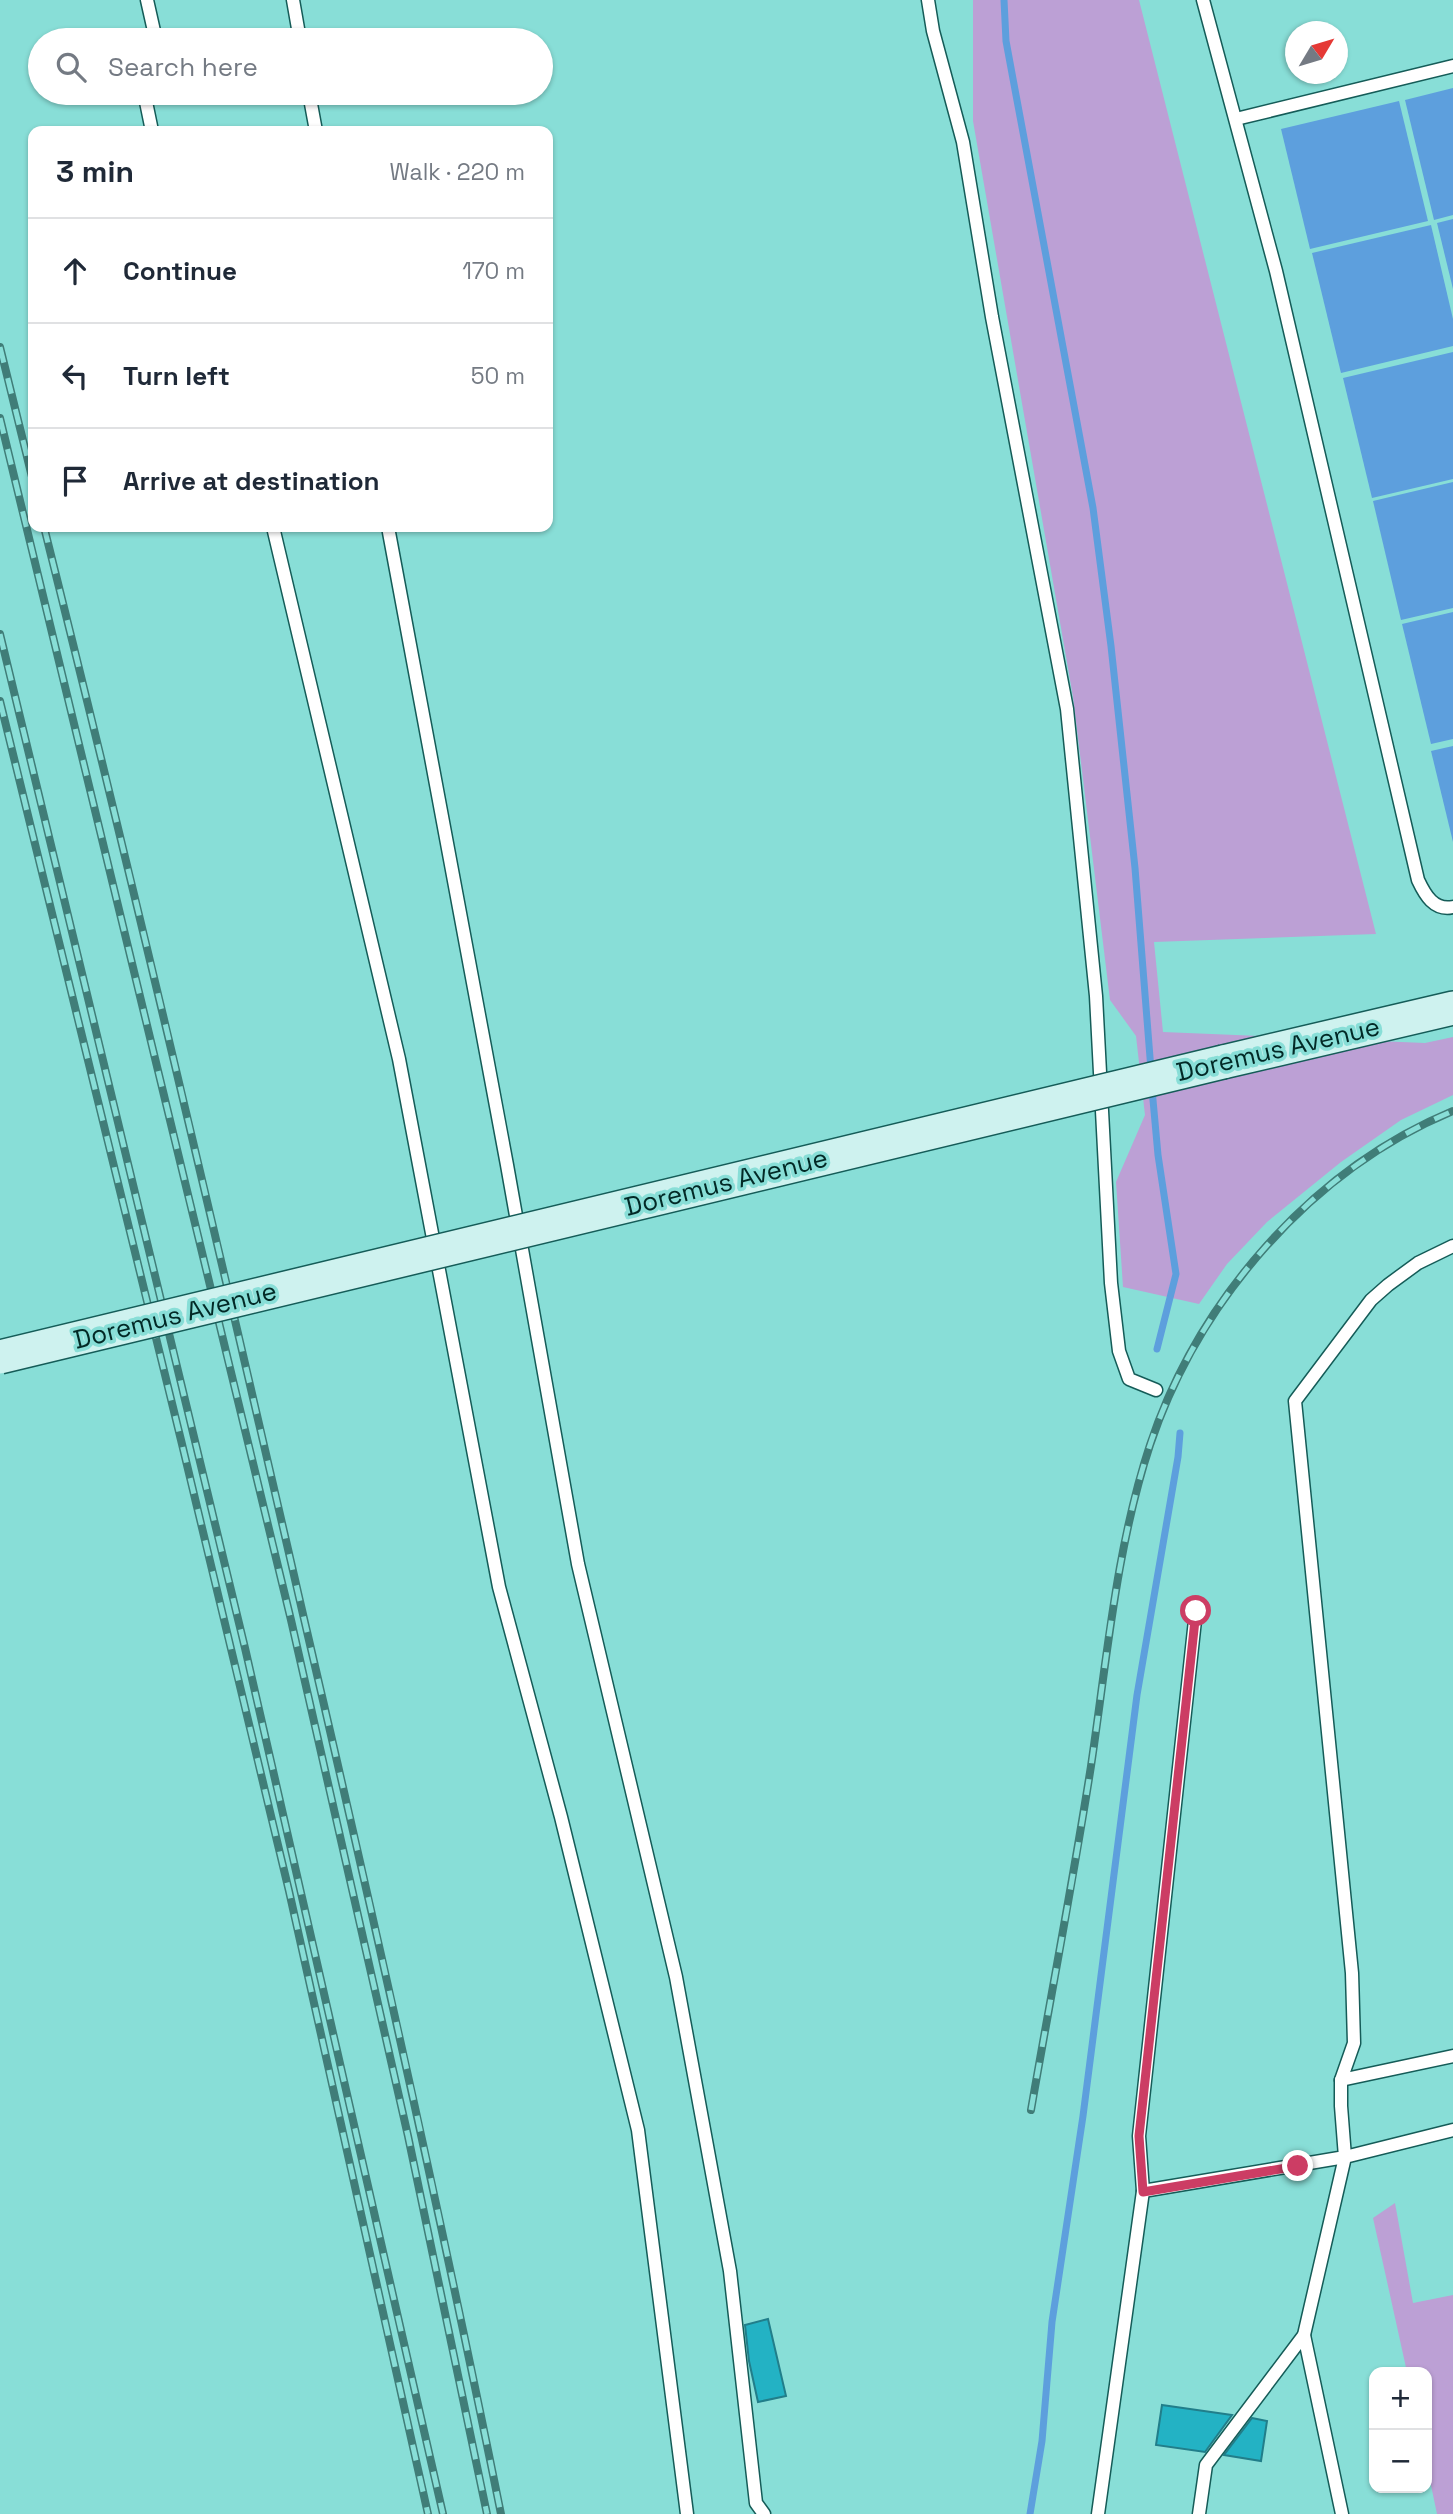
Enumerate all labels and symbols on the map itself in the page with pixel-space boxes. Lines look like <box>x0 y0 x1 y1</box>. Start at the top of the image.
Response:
north arrow <box>1285 21 1348 84</box>
street label: Doremus Avenue <box>1173 1009 1383 1089</box>
street label: Doremus Avenue <box>621 1140 831 1224</box>
street label: Doremus Avenue <box>70 1273 280 1357</box>
route start <box>1180 1595 1211 1626</box>
route end <box>1282 2150 1313 2181</box>

